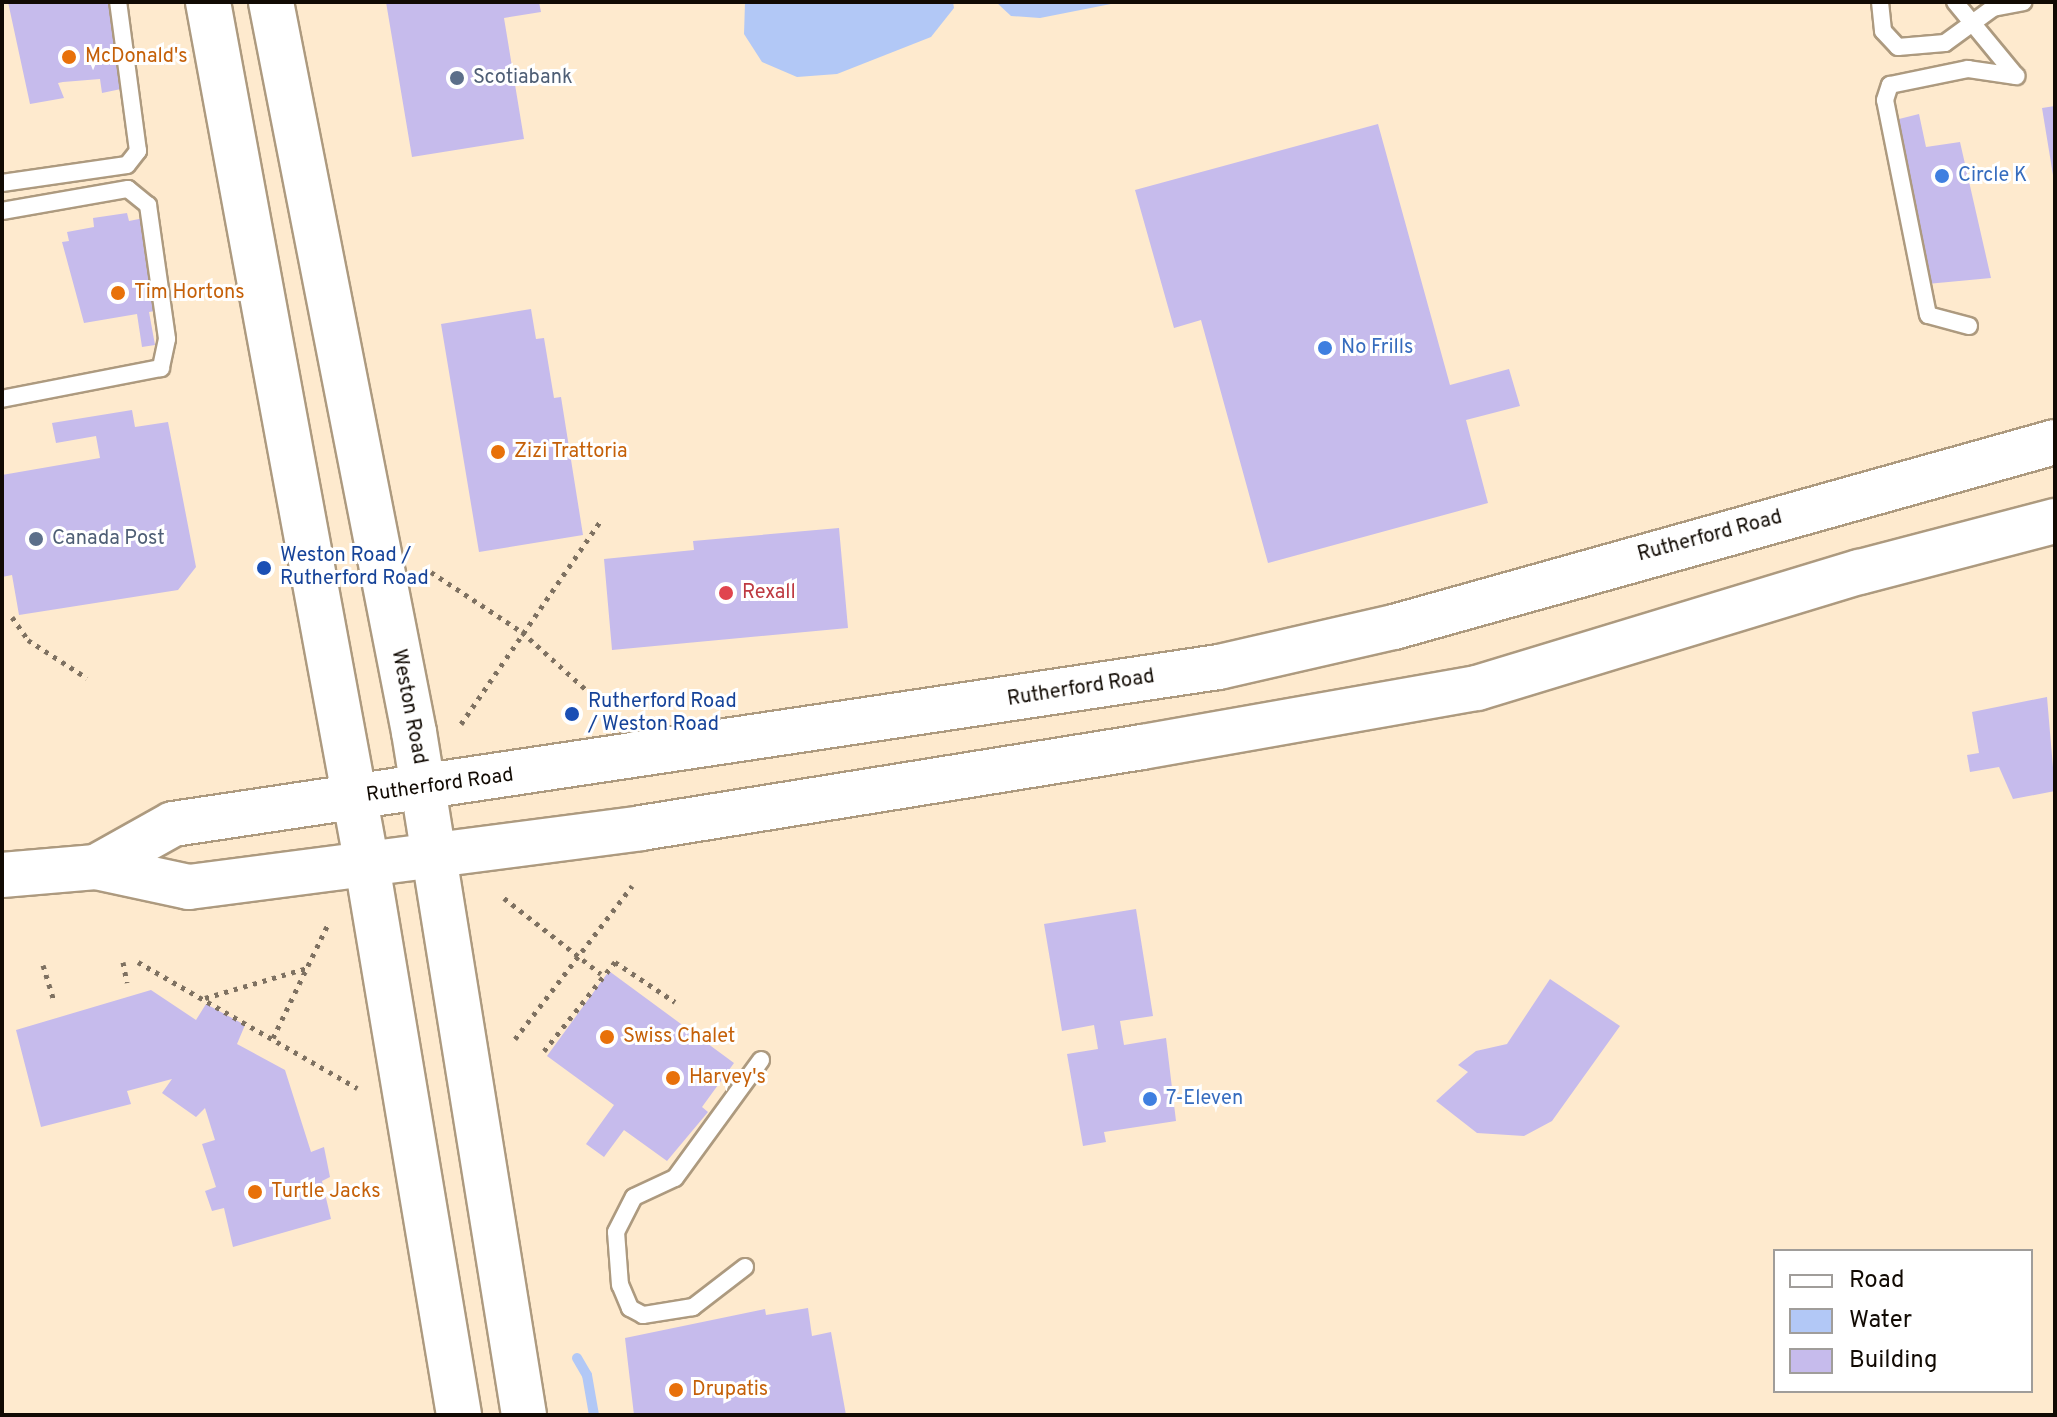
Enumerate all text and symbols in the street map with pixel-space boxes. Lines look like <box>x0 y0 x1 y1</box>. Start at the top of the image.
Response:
place label: McDonald's <box>85 45 188 69</box>
marker: McDonald's <box>60 48 78 66</box>
place label: Scotiabank <box>473 66 573 90</box>
marker: Scotiabank <box>448 69 466 87</box>
place label: Circle K <box>1958 164 2027 188</box>
marker: Circle K <box>1933 167 1951 185</box>
place label: Tim Hortons <box>134 281 245 305</box>
marker: Tim Hortons <box>109 284 127 302</box>
place label: No Frills <box>1341 336 1413 360</box>
marker: No Frills <box>1316 339 1334 357</box>
place label: Zizi Trattoria <box>514 440 628 464</box>
marker: Zizi Trattoria <box>489 443 507 461</box>
street label: Rutherford Road <box>1635 506 1785 568</box>
place label: Canada Post <box>52 527 165 551</box>
marker: Canada Post <box>27 530 45 548</box>
place label: Weston Road / Rutherford Road <box>280 544 429 591</box>
marker: Weston Road / Rutherford Road <box>255 559 273 577</box>
place label: Rexall <box>742 581 796 605</box>
marker: Rexall <box>717 584 735 602</box>
street label: Weston Road <box>385 647 431 767</box>
street label: Rutherford Road <box>1006 666 1156 712</box>
place label: Rutherford Road / Weston Road <box>588 690 737 737</box>
marker: Rutherford Road / Weston Road <box>563 705 581 723</box>
street label: Rutherford Road <box>365 764 515 808</box>
place label: Swiss Chalet <box>623 1025 735 1049</box>
marker: Swiss Chalet <box>598 1028 616 1046</box>
place label: Harvey's <box>689 1066 766 1090</box>
marker: Harvey's <box>664 1069 682 1087</box>
place label: 7-Eleven <box>1166 1087 1243 1111</box>
marker: 7-Eleven <box>1141 1090 1159 1108</box>
place label: Turtle Jacks <box>271 1180 381 1204</box>
marker: Turtle Jacks <box>246 1183 264 1201</box>
legend <box>1773 1249 2033 1393</box>
text: Road <box>1849 1266 1905 1296</box>
text: Water <box>1849 1306 1912 1336</box>
text: Building <box>1849 1346 1938 1376</box>
place label: Drupatis <box>692 1378 768 1402</box>
marker: Drupatis <box>667 1381 685 1399</box>

